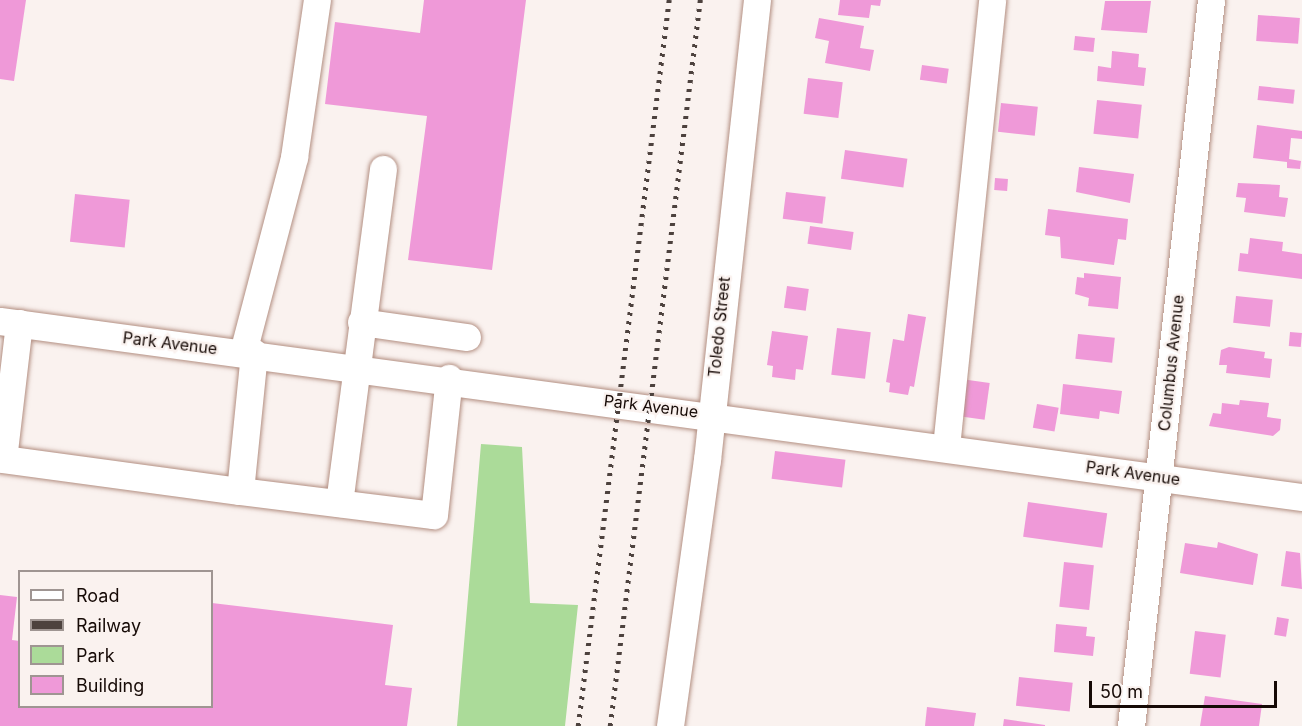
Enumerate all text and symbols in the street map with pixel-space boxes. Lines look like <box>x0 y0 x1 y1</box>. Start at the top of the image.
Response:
street label: Toledo Street <box>704 276 734 378</box>
street label: Columbus Avenue <box>1154 294 1188 432</box>
street label: Park Avenue <box>122 328 218 358</box>
street label: Park Avenue <box>603 391 699 421</box>
street label: Park Avenue <box>1085 457 1181 489</box>
legend <box>18 570 213 708</box>
text: Road <box>76 585 119 606</box>
text: Railway <box>76 615 141 636</box>
text: Park <box>76 645 115 666</box>
scale bar <box>1092 669 1280 707</box>
text: Building <box>76 675 144 696</box>
text: 50 m <box>1100 681 1143 702</box>

